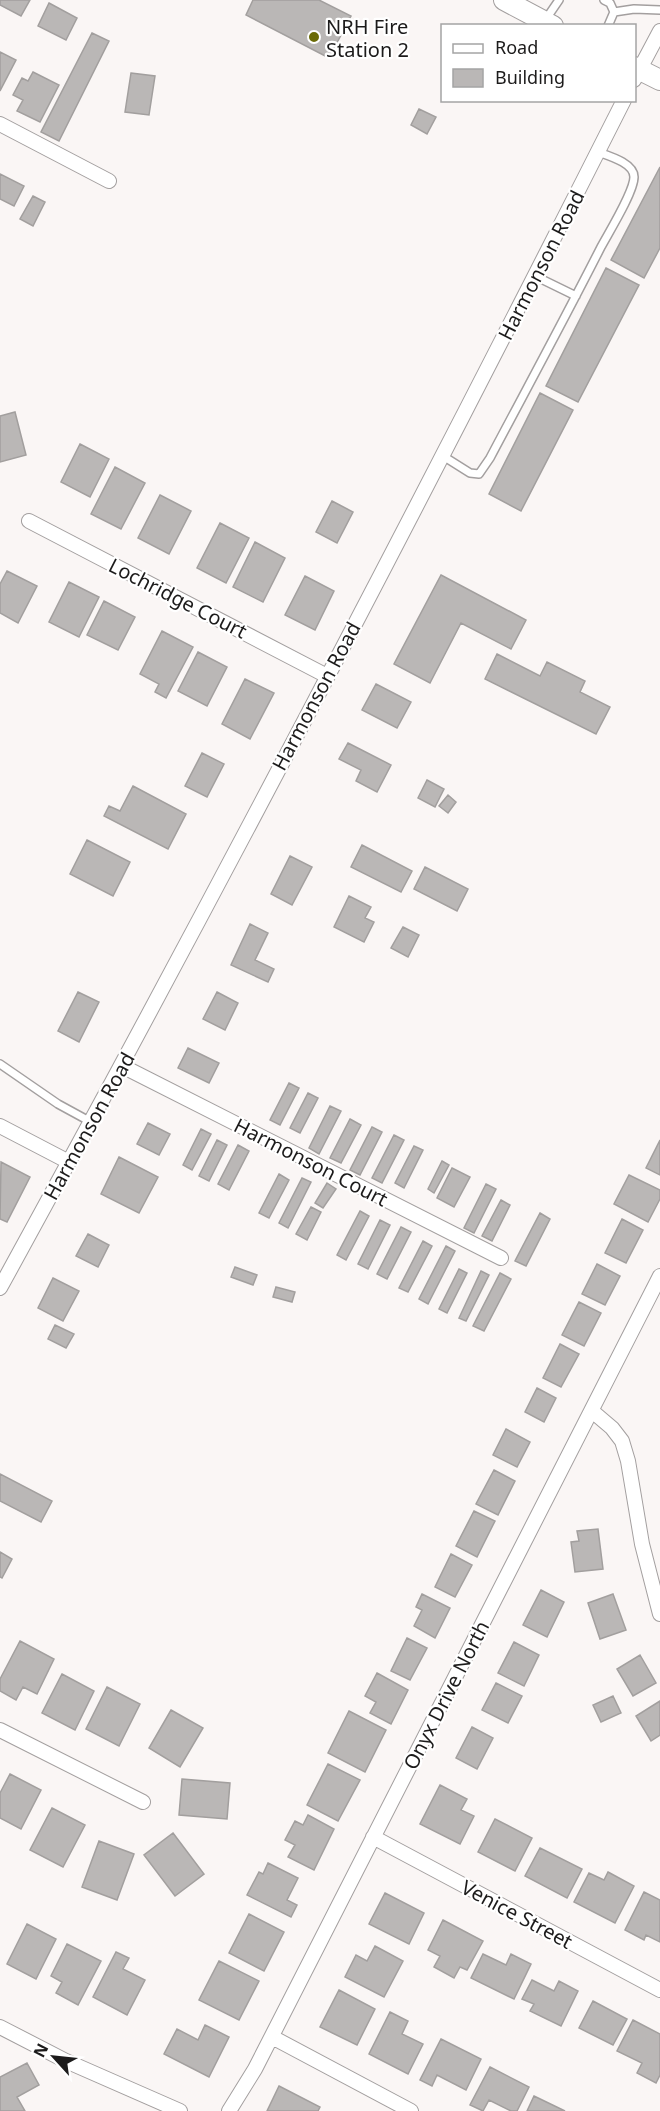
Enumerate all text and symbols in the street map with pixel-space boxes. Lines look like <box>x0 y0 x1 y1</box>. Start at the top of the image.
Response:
place label: NRH Fire Station 2 <box>326 13 409 63</box>
legend <box>441 24 636 102</box>
marker: NRH Fire Station 2 <box>307 30 321 44</box>
text: Road <box>495 35 538 59</box>
text: Building <box>495 65 565 89</box>
street label: Harmonson Road <box>492 185 590 345</box>
street label: Lochridge Court <box>104 552 252 644</box>
street label: Harmonson Road <box>265 617 367 775</box>
street label: Harmonson Road <box>37 1047 141 1205</box>
street label: Harmonson Court <box>229 1112 393 1212</box>
street label: Onyx Drive North <box>397 1616 495 1774</box>
street label: Venice Street <box>457 1873 577 1955</box>
north arrow <box>24 2027 84 2087</box>
text: N <box>28 2039 53 2061</box>

